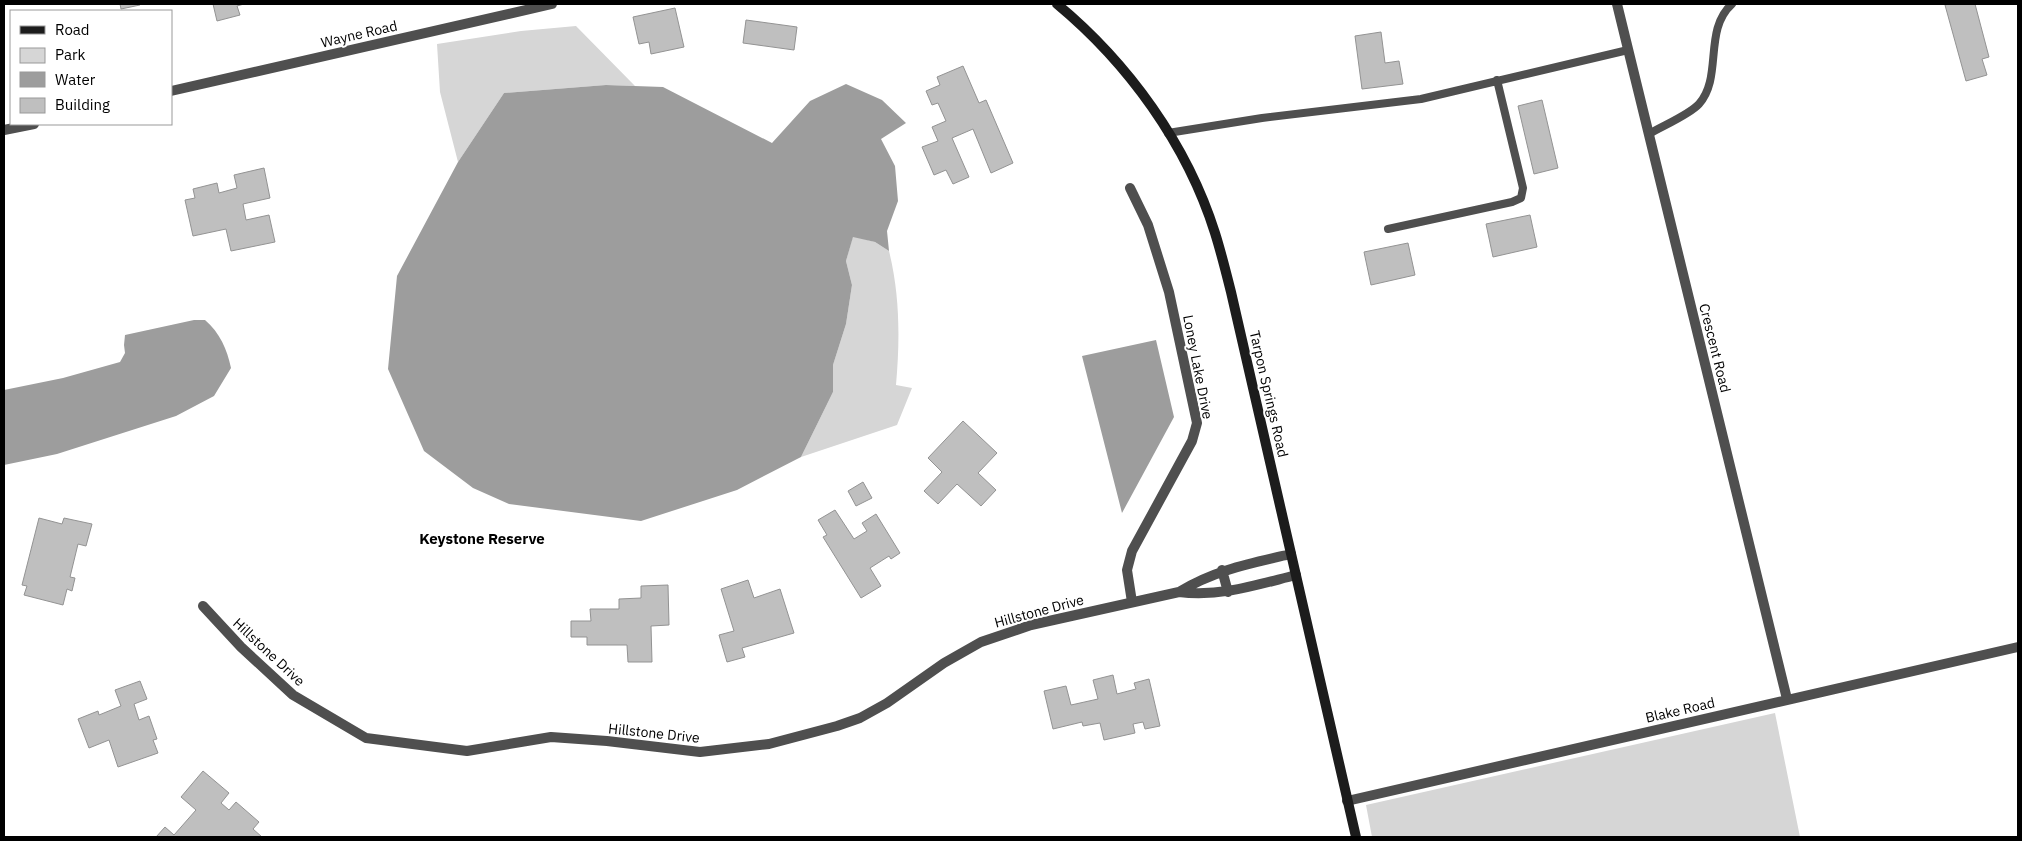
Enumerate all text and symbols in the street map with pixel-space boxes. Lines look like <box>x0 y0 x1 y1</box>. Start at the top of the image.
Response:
legend <box>10 10 172 125</box>
street label: Wayne Road <box>319 16 399 52</box>
text: Road <box>55 20 90 39</box>
text: Park <box>55 45 85 64</box>
text: Water <box>55 70 96 89</box>
text: Building <box>55 95 110 114</box>
street label: Crescent Road <box>1695 302 1735 394</box>
street label: Loney Lake Drive <box>1179 313 1217 421</box>
street label: Tarpon Springs Road <box>1246 329 1292 459</box>
district label: Keystone Reserve <box>419 529 545 548</box>
street label: Hillstone Drive <box>992 590 1086 632</box>
street label: Hillstone Drive <box>229 614 309 690</box>
street label: Blake Road <box>1644 693 1716 727</box>
street label: Hillstone Drive <box>607 719 701 747</box>

